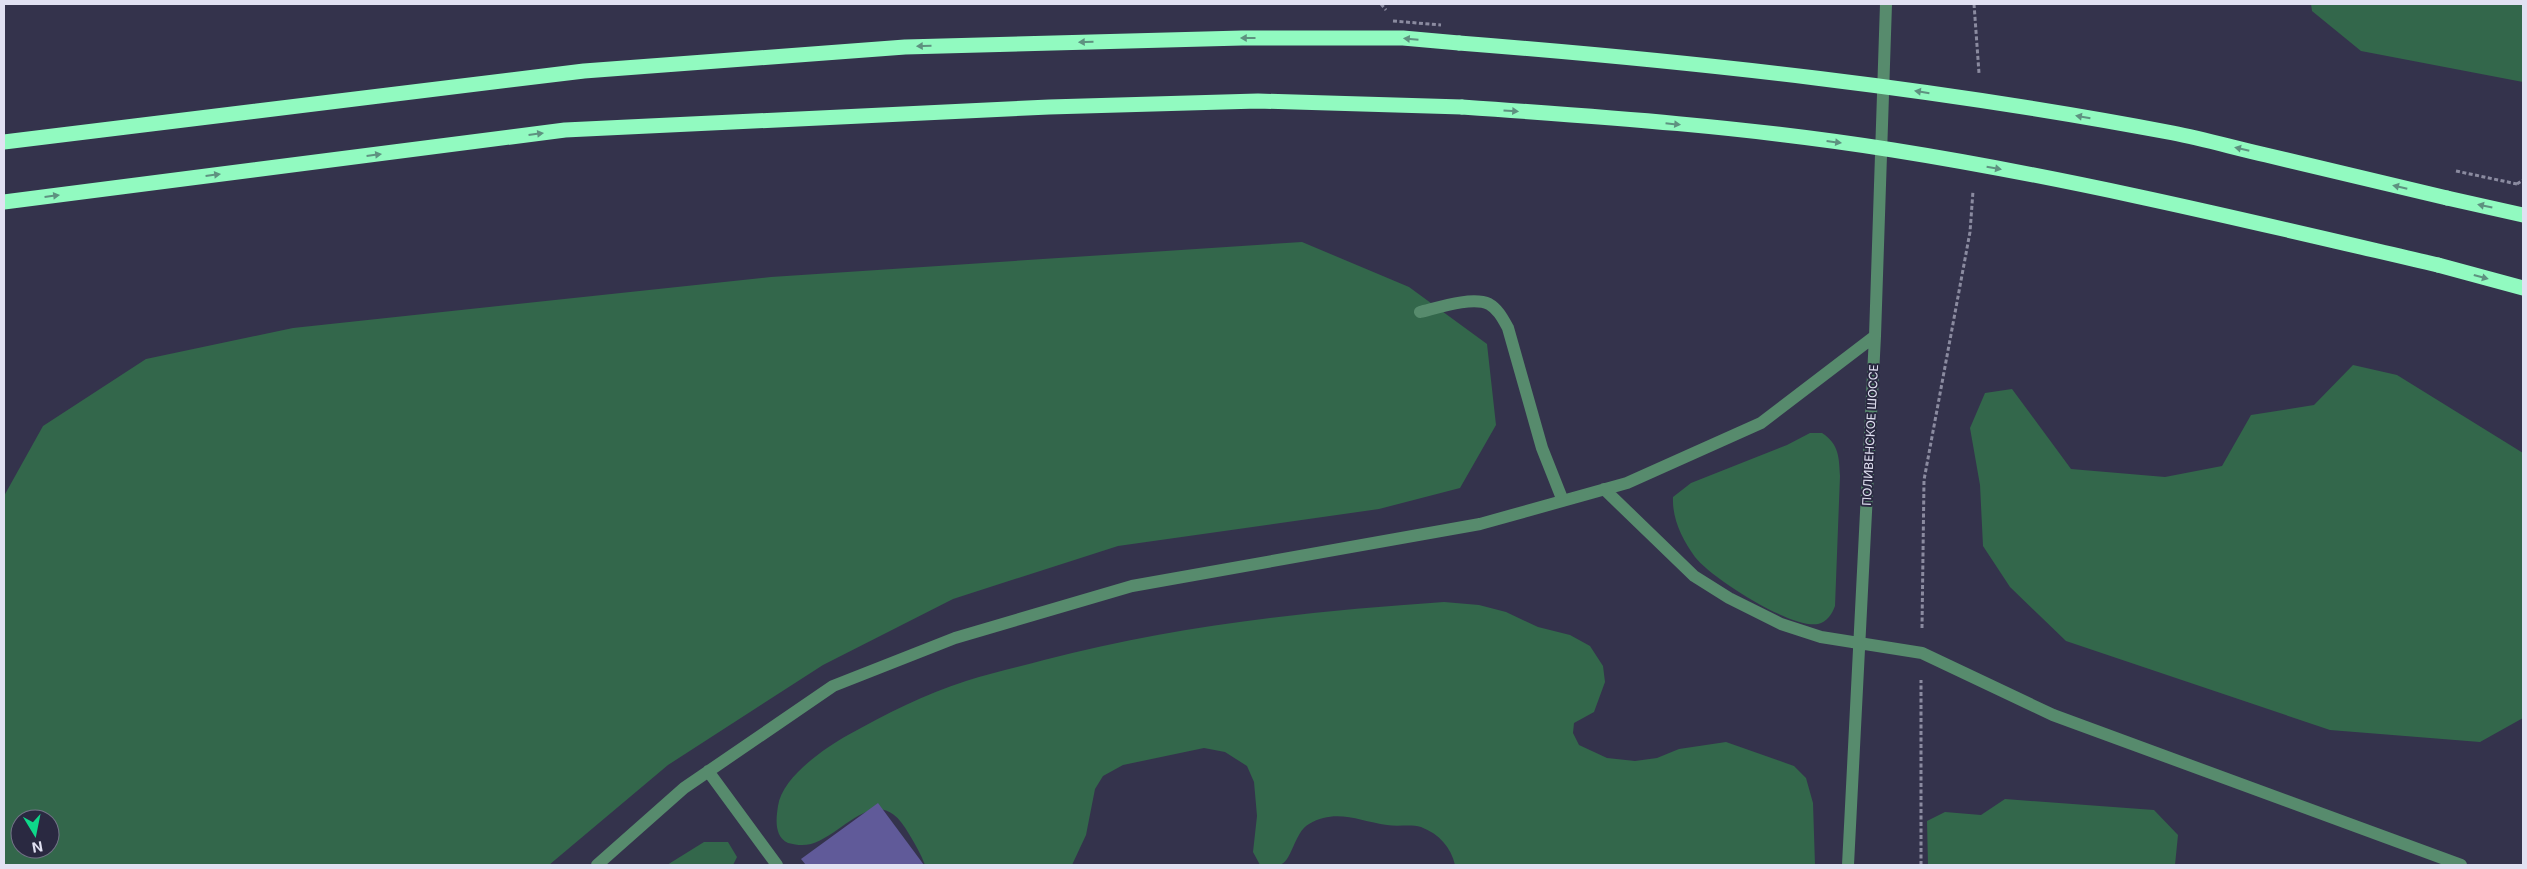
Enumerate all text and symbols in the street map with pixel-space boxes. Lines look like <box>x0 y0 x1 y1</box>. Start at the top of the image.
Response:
one-way arrow <box>1240 34 1256 42</box>
one-way arrow <box>1403 34 1419 42</box>
one-way arrow <box>1078 38 1094 46</box>
one-way arrow <box>915 43 931 51</box>
one-way arrow <box>1914 87 1930 95</box>
one-way arrow <box>1503 107 1519 115</box>
one-way arrow <box>2074 113 2090 121</box>
one-way arrow <box>1665 120 1681 128</box>
one-way arrow <box>528 130 544 138</box>
one-way arrow <box>1826 139 1842 147</box>
one-way arrow <box>2235 145 2250 153</box>
one-way arrow <box>367 151 383 159</box>
one-way arrow <box>1987 165 2003 173</box>
one-way arrow <box>206 171 222 179</box>
one-way arrow <box>2393 183 2408 191</box>
one-way arrow <box>44 192 60 200</box>
one-way arrow <box>2477 202 2493 210</box>
one-way arrow <box>2473 273 2488 281</box>
street label: ПОЛИВЕНСКОЕ ШОССЕ <box>1859 364 1881 506</box>
north arrow <box>10 809 60 859</box>
text: N <box>31 838 44 857</box>

